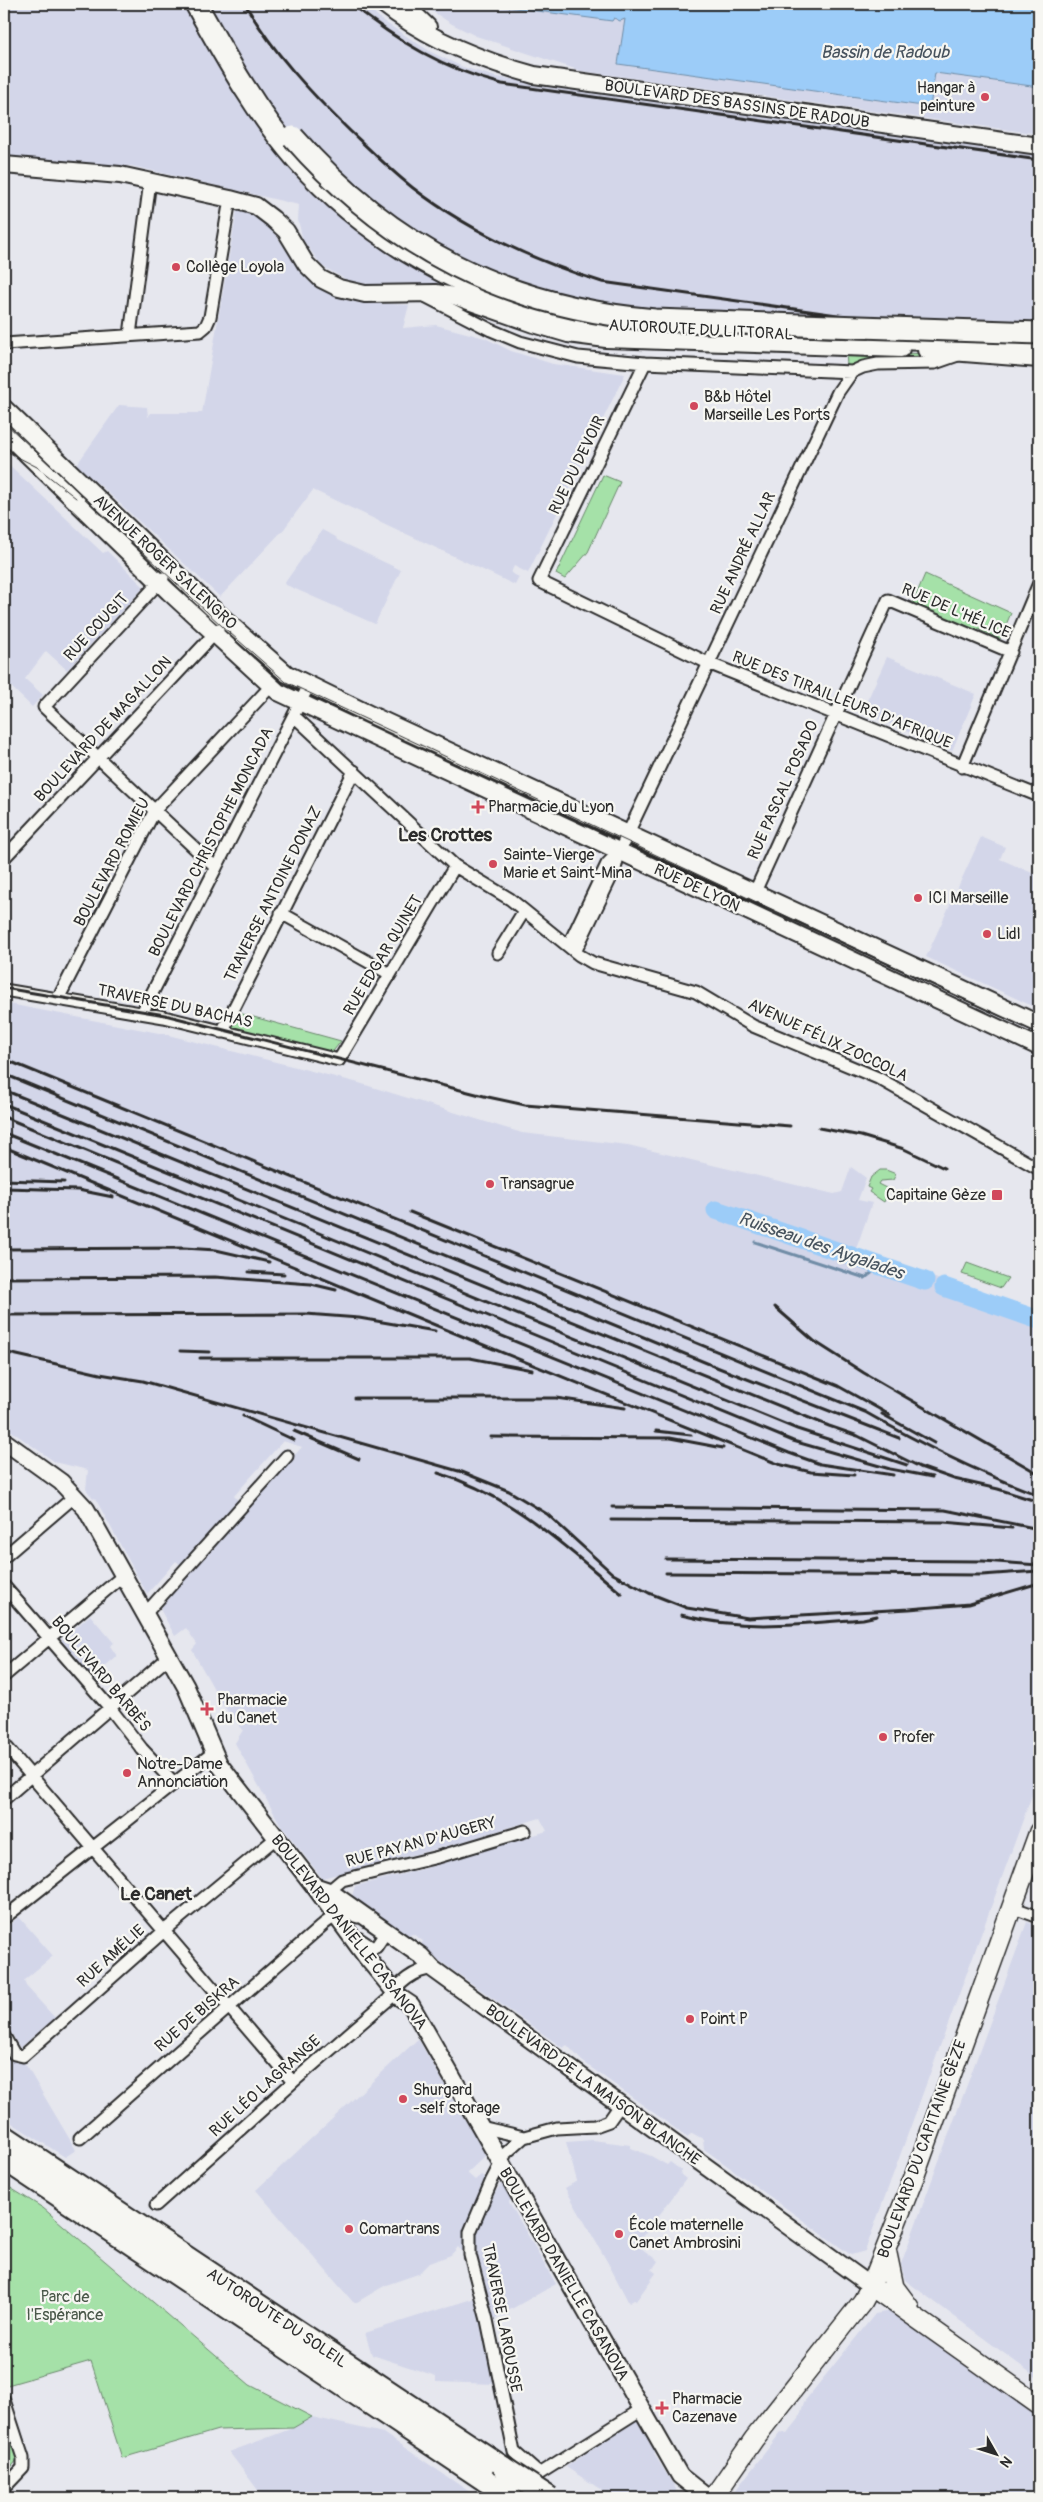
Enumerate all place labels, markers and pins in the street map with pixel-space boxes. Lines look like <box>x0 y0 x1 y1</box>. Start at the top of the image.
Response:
place label: Hangar à peinture <box>917 78 975 116</box>
marker: Hangar à peinture <box>979 91 991 103</box>
place label: Collège Loyola <box>186 257 284 277</box>
marker: Collège Loyola <box>170 261 182 273</box>
place label: B&b Hôtel Marseille Les Ports <box>704 387 830 425</box>
marker: B&b Hôtel Marseille Les Ports <box>688 400 700 412</box>
place label: Pharmacie du Lyon <box>488 797 614 817</box>
marker: Pharmacie du Lyon <box>472 801 484 813</box>
place label: Sainte-Vierge Marie et Saint-Mina <box>503 845 632 883</box>
marker: Sainte-Vierge Marie et Saint-Mina <box>487 858 499 870</box>
place label: ICI Marseille <box>928 888 1009 908</box>
marker: ICI Marseille <box>912 892 924 904</box>
place label: Lidl <box>997 924 1021 944</box>
marker: Lidl <box>981 928 993 940</box>
place label: Transagrue <box>500 1174 574 1194</box>
marker: Transagrue <box>484 1178 496 1190</box>
place label: Capitaine Gèze <box>886 1185 986 1205</box>
marker: Capitaine Gèze <box>990 1188 1004 1202</box>
place label: Pharmacie du Canet <box>217 1690 287 1728</box>
marker: Pharmacie du Canet <box>201 1703 213 1715</box>
place label: Profer <box>893 1727 935 1747</box>
marker: Profer <box>877 1731 889 1743</box>
place label: Notre-Dame Annonciation <box>137 1754 228 1792</box>
marker: Notre-Dame Annonciation <box>121 1767 133 1779</box>
place label: Point P <box>700 2009 748 2029</box>
marker: Point P <box>684 2013 696 2025</box>
place label: Shurgard -self storage <box>413 2080 500 2118</box>
marker: Shurgard -self storage <box>397 2093 409 2105</box>
place label: École maternelle Canet Ambrosini <box>629 2215 744 2253</box>
place label: Comartrans <box>359 2219 439 2239</box>
marker: Comartrans <box>343 2223 355 2235</box>
marker: École maternelle Canet Ambrosini <box>613 2228 625 2240</box>
place label: Pharmacie Cazenave <box>672 2389 742 2427</box>
marker: Pharmacie Cazenave <box>656 2402 668 2414</box>

